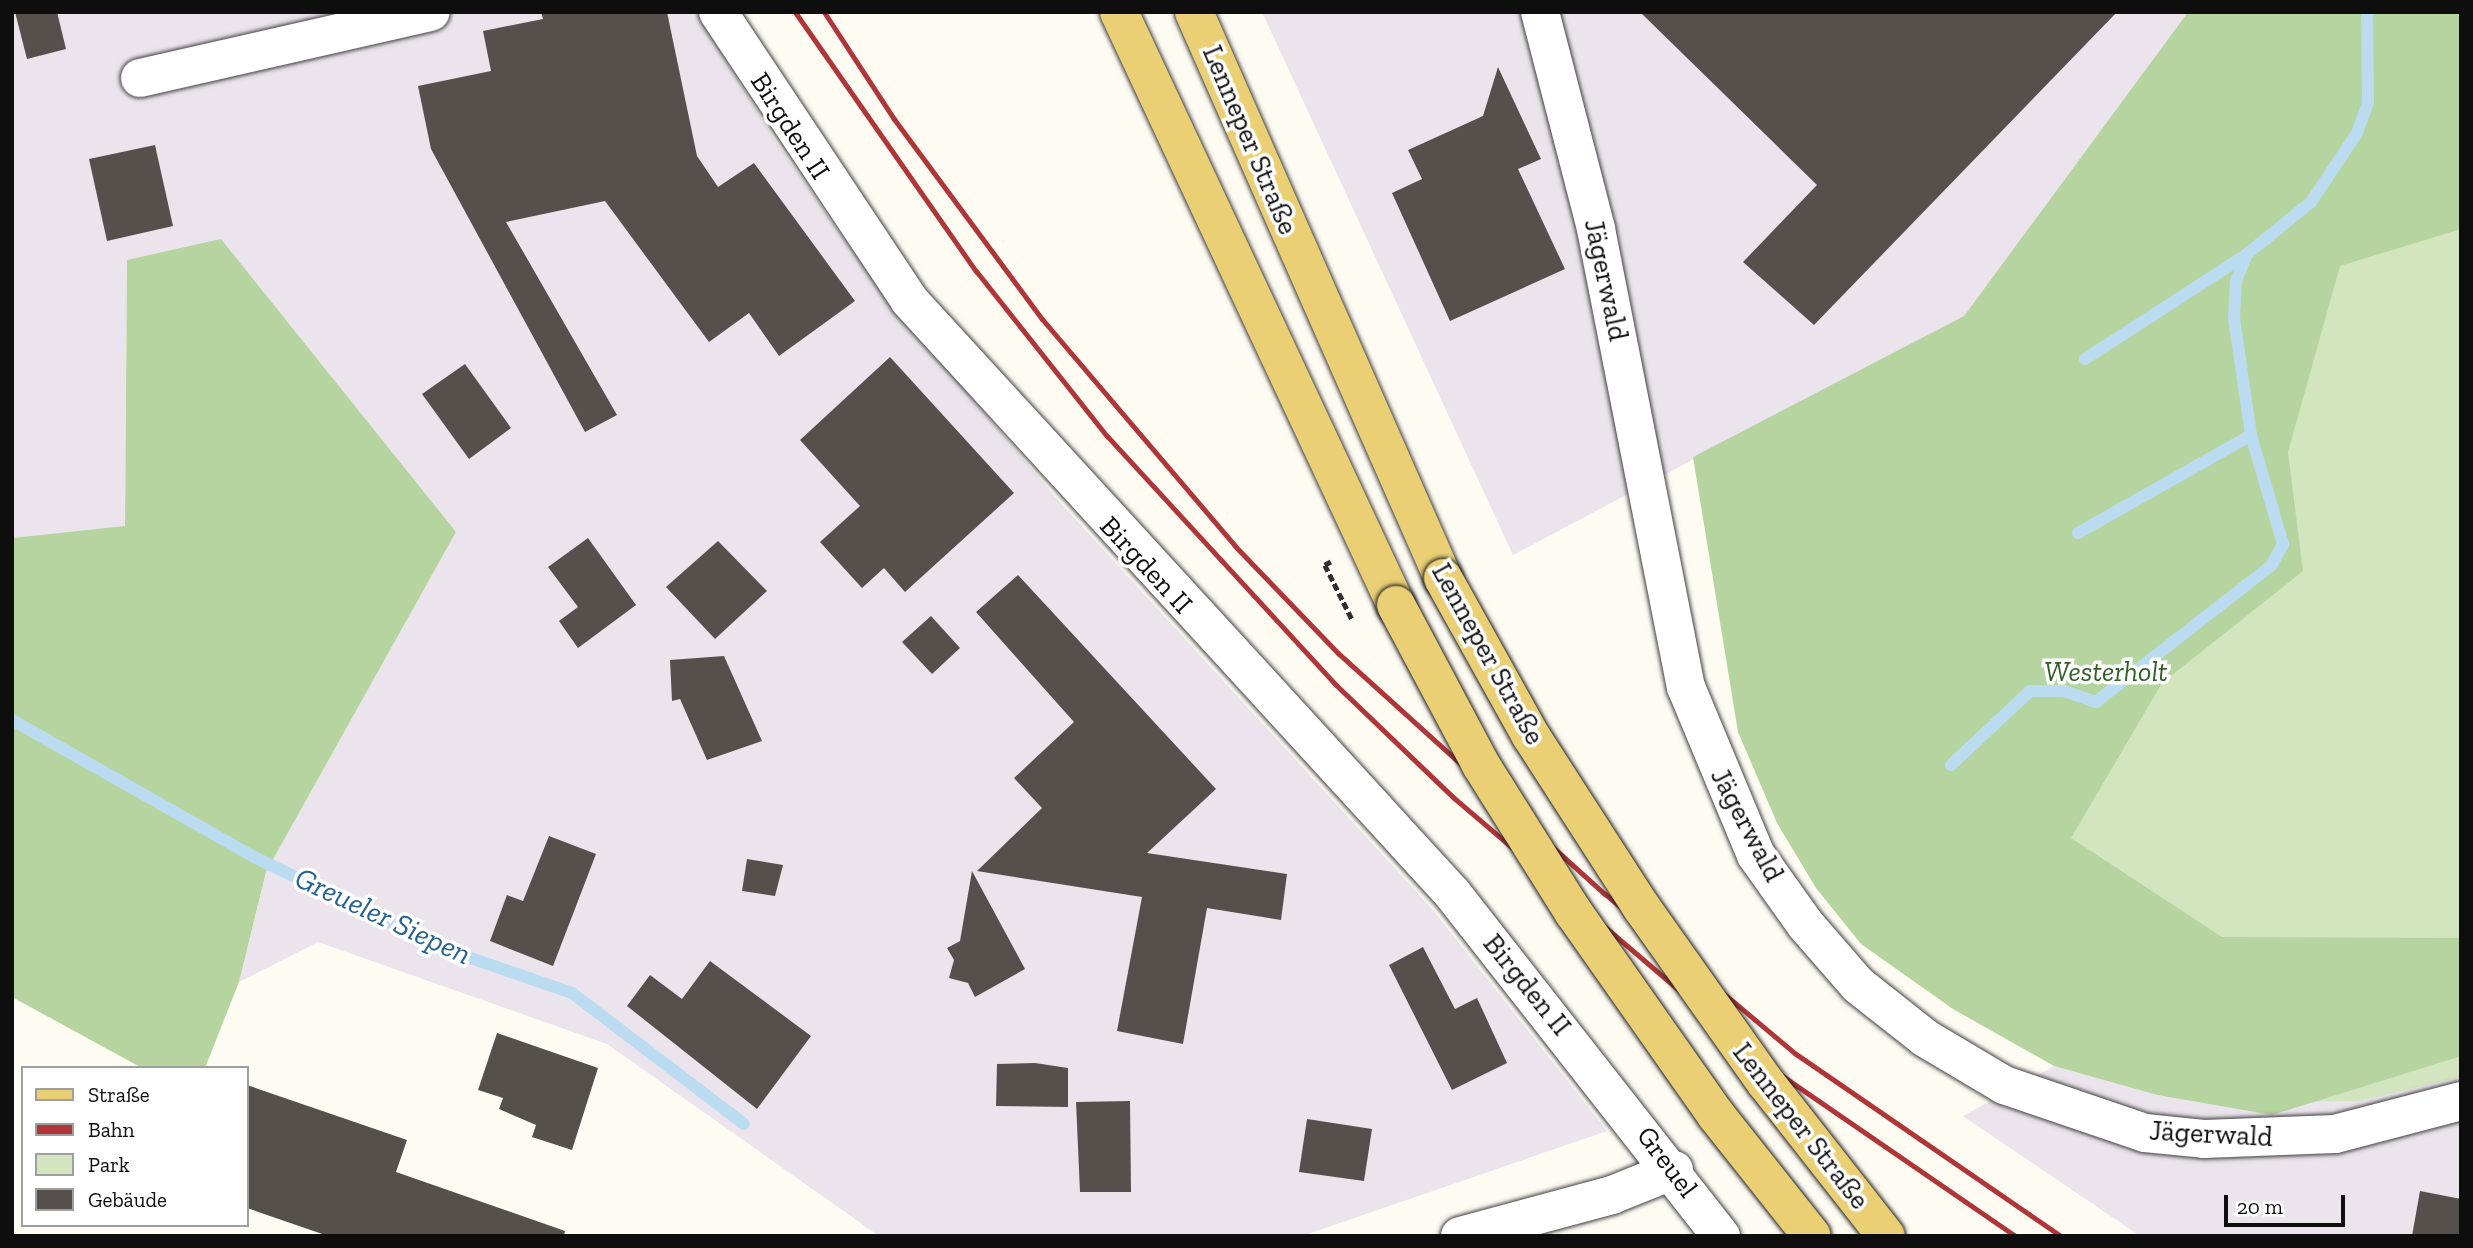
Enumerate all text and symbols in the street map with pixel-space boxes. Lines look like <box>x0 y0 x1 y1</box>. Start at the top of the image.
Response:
street label: Lenneper Straße <box>1195 40 1305 240</box>
street label: Birgden II <box>743 66 837 186</box>
street label: Jägerwald <box>1577 216 1635 344</box>
street label: Birgden II <box>1093 509 1199 621</box>
street label: Lenneper Straße <box>1424 557 1552 751</box>
park label: Westerholt <box>2044 655 2168 689</box>
street label: Jägerwald <box>1703 763 1791 887</box>
water label: Greueler Siepen <box>289 859 477 973</box>
street label: Birgden II <box>1476 927 1578 1043</box>
street label: Lenneper Straße <box>1725 1036 1877 1216</box>
legend <box>21 1066 248 1227</box>
text: Straße <box>88 1082 150 1107</box>
street label: Jägerwald <box>2148 1114 2274 1154</box>
text: Bahn <box>88 1117 135 1142</box>
street label: Greuel <box>1629 1120 1705 1204</box>
text: Park <box>88 1152 130 1177</box>
scale bar <box>2228 1182 2349 1226</box>
text: Gebäude <box>88 1187 167 1212</box>
text: 20 m <box>2237 1194 2283 1219</box>

